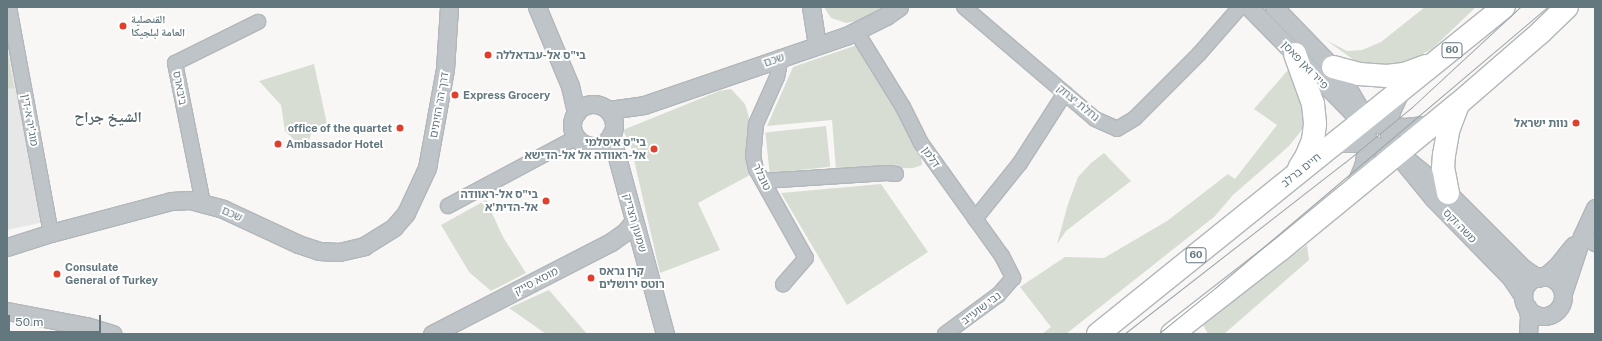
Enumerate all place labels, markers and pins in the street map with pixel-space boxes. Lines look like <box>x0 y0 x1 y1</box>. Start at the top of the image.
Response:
place label: القنصلية العامة لبلجيكا <box>131 13 185 39</box>
marker: القنصلية العامة لبلجيكا <box>118 21 128 31</box>
place label: בי"ס אל-עבדאללה <box>496 48 586 62</box>
marker: בי"ס אל-עבדאללה <box>483 50 493 60</box>
place label: Express Grocery <box>463 88 550 102</box>
marker: Express Grocery <box>450 90 460 100</box>
place label: נוות ישראל <box>1514 116 1568 130</box>
marker: נוות ישראל <box>1571 118 1581 128</box>
place label: office of the quartet <box>287 121 392 135</box>
marker: office of the quartet <box>395 123 405 133</box>
place label: בי"ס איסלמי אל-ראוודה אל אל-הדישא <box>524 136 646 162</box>
place label: Ambassador Hotel <box>286 137 383 151</box>
marker: Ambassador Hotel <box>273 139 283 149</box>
marker: בי"ס איסלמי אל-ראוודה אל אל-הדישא <box>649 144 659 154</box>
place label: בי"ס אל-ראוודה אל-הדית'א <box>461 188 538 214</box>
marker: בי"ס אל-ראוודה אל-הדית'א <box>541 196 551 206</box>
place label: Consulate General of Turkey <box>65 261 158 287</box>
place label: קרן גראס רוטס ירושלים <box>599 265 665 291</box>
marker: Consulate General of Turkey <box>52 269 62 279</box>
marker: קרן גראס רוטס ירושלים <box>586 273 596 283</box>

